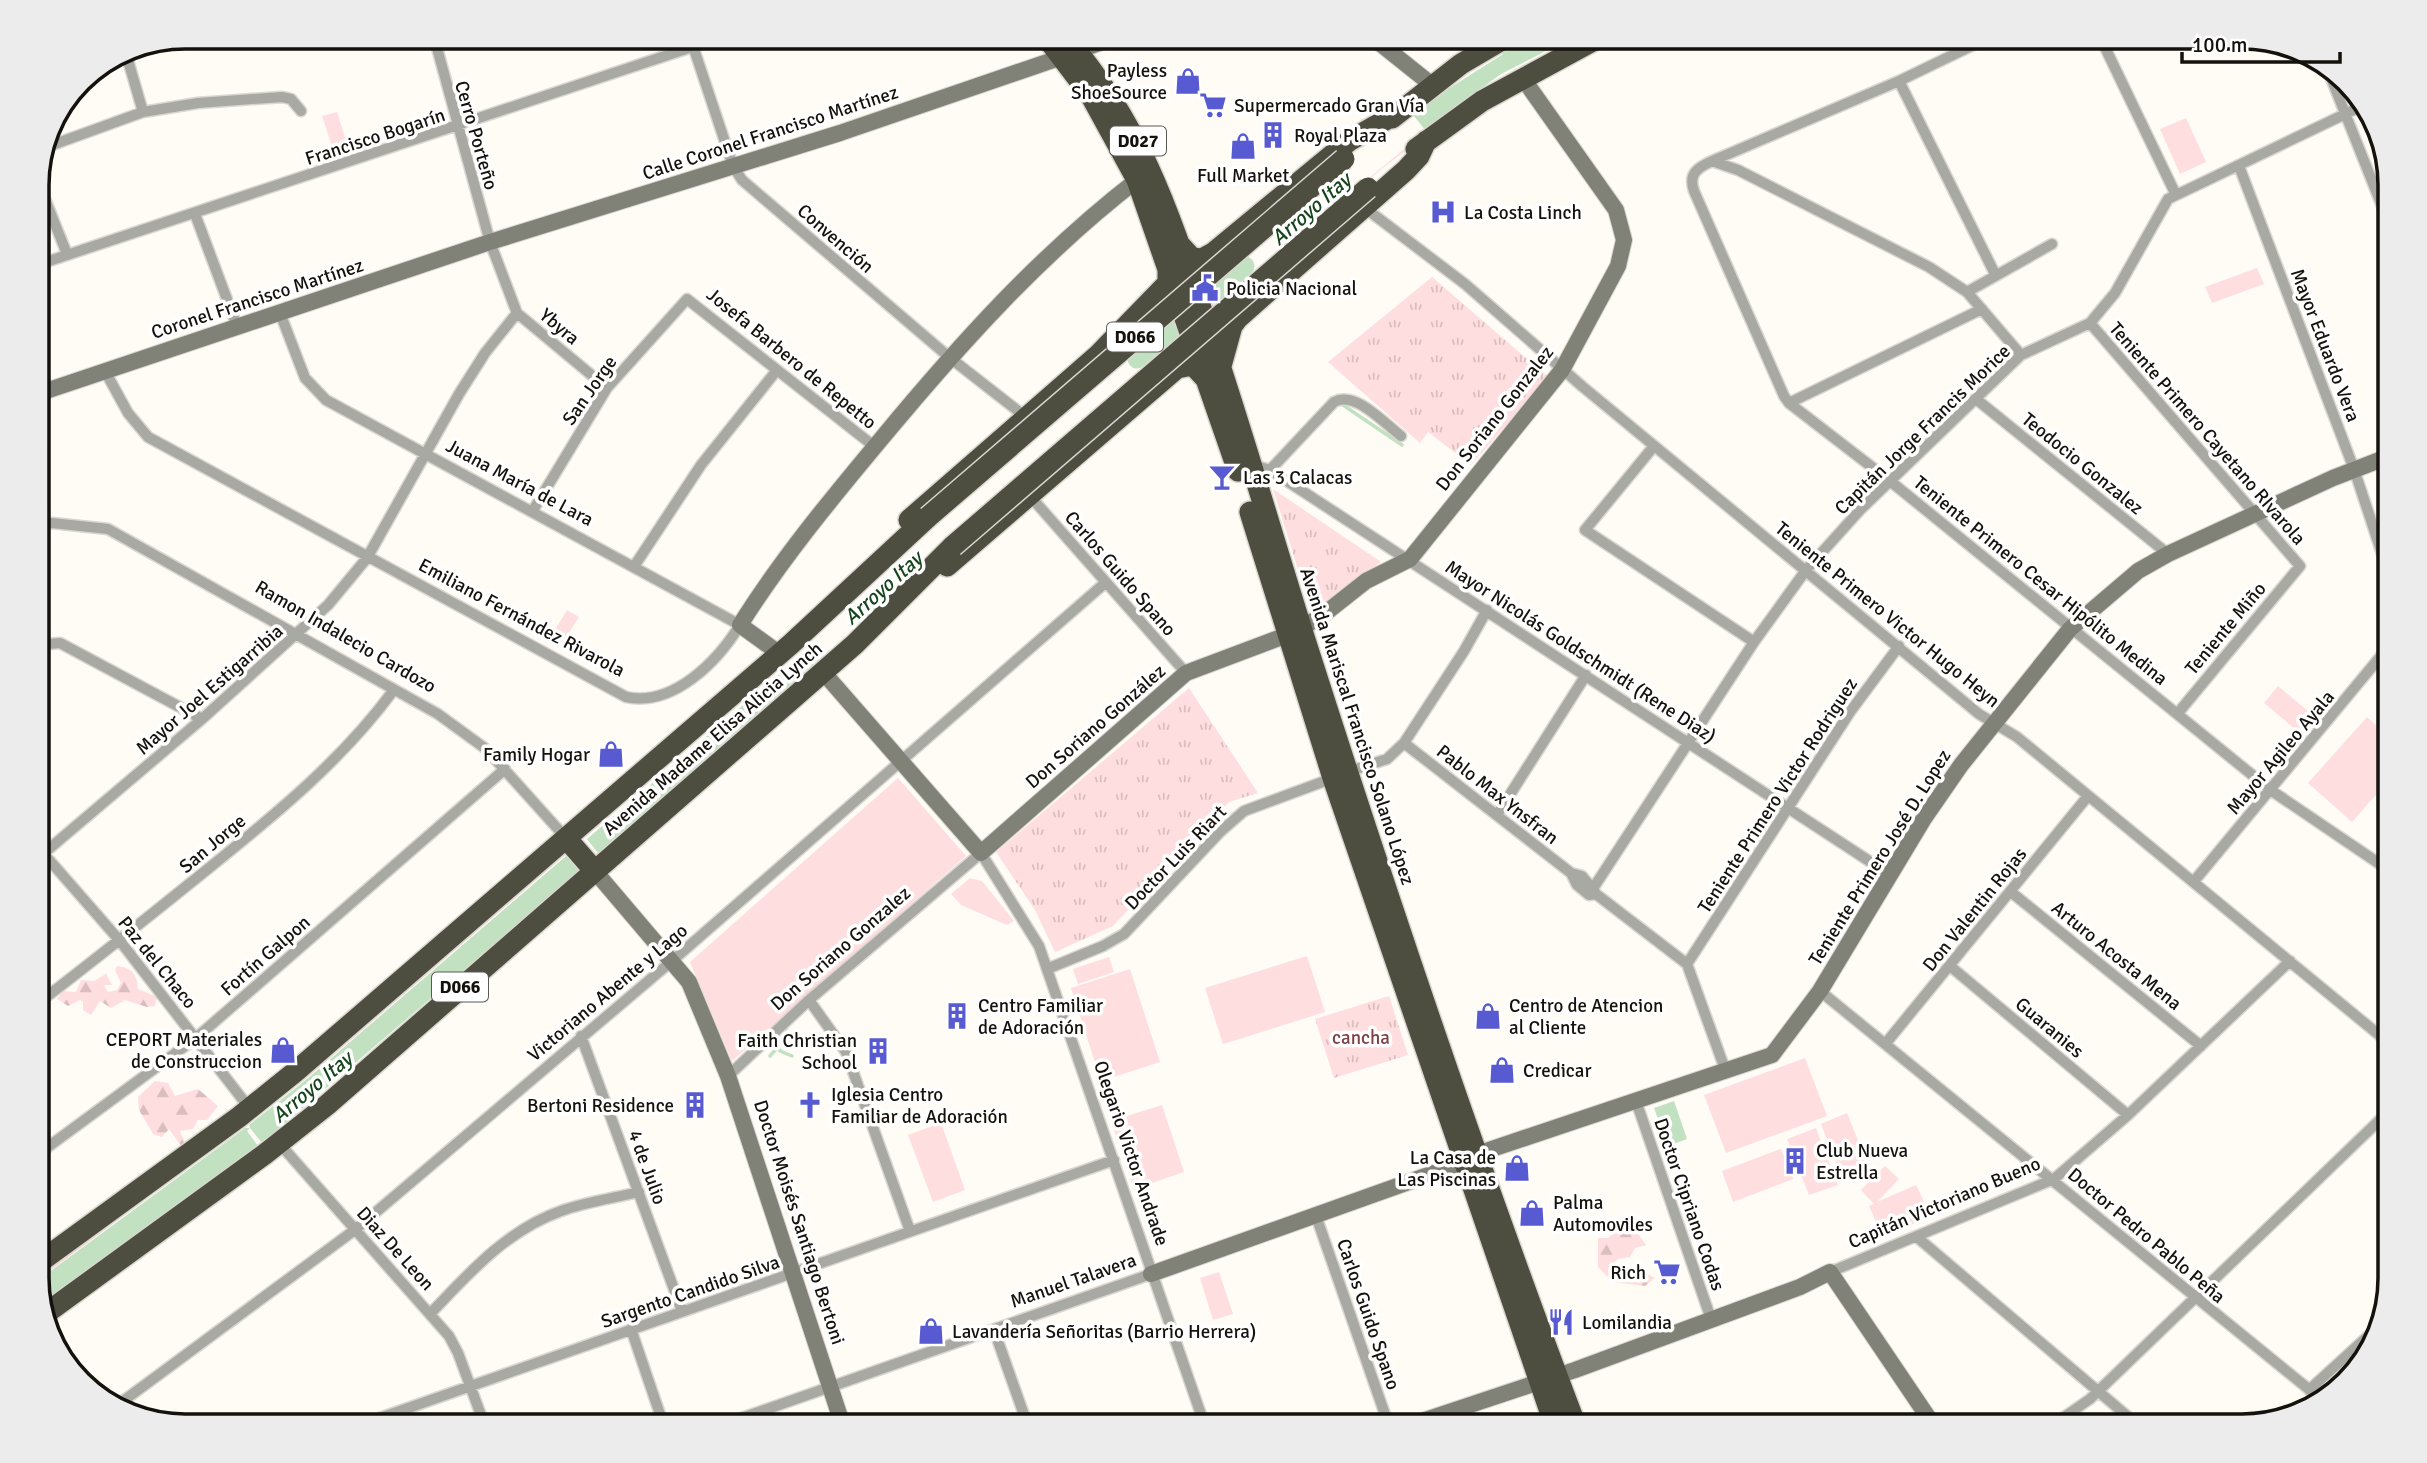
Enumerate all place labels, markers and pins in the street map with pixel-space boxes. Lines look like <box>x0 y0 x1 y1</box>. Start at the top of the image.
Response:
place label: Payless ShoeSource <box>1071 59 1167 105</box>
shop icon: Payless ShoeSource <box>1173 66 1203 96</box>
supermarket icon: Supermercado Gran Vía <box>1198 90 1228 120</box>
place label: Supermercado Gran Vía <box>1234 94 1424 118</box>
building icon: Royal Plaza <box>1258 120 1288 150</box>
place label: Royal Plaza <box>1294 124 1387 148</box>
shop icon: Full Market <box>1228 131 1258 161</box>
place label: Full Market <box>1197 164 1289 188</box>
hospital icon: La Costa Linch <box>1428 197 1458 227</box>
place label: La Costa Linch <box>1464 201 1582 225</box>
public building icon: Policia Nacional <box>1190 273 1220 303</box>
place label: Policia Nacional <box>1226 277 1357 301</box>
bar icon: Las 3 Calacas <box>1207 462 1237 492</box>
place label: Las 3 Calacas <box>1243 466 1352 490</box>
shop icon: Family Hogar <box>596 739 626 769</box>
place label: Family Hogar <box>483 743 590 767</box>
place label: Centro Familiar de Adoración <box>978 994 1103 1040</box>
place label: Centro de Atencion al Cliente <box>1509 994 1663 1040</box>
building icon: Centro Familiar de Adoración <box>942 1001 972 1031</box>
shop icon: Centro de Atencion al Cliente <box>1473 1001 1503 1031</box>
place label: CEPORT Materiales de Construccion <box>106 1028 262 1074</box>
place label: Faith Christian School <box>737 1029 857 1075</box>
shop icon: CEPORT Materiales de Construccion <box>268 1035 298 1065</box>
building icon: Faith Christian School <box>863 1036 893 1066</box>
shop icon: Credicar <box>1487 1055 1517 1085</box>
place label: Credicar <box>1523 1059 1591 1083</box>
place label: Iglesia Centro Familiar de Adoración <box>831 1083 1008 1129</box>
building icon: Bertoni Residence <box>680 1090 710 1120</box>
church icon: Iglesia Centro Familiar de Adoración <box>795 1090 825 1120</box>
place label: Bertoni Residence <box>527 1094 674 1118</box>
place label: Club Nueva Estrella <box>1816 1139 1908 1185</box>
place label: La Casa de Las Piscinas <box>1397 1146 1496 1192</box>
building icon: Club Nueva Estrella <box>1780 1146 1810 1176</box>
shop icon: La Casa de Las Piscinas <box>1502 1153 1532 1183</box>
place label: Palma Automoviles <box>1553 1191 1653 1237</box>
shop icon: Palma Automoviles <box>1517 1198 1547 1228</box>
supermarket icon: Rich <box>1652 1257 1682 1287</box>
place label: Rich <box>1610 1261 1646 1285</box>
restaurant icon: Lomilandia <box>1546 1307 1576 1337</box>
place label: Lomilandia <box>1582 1311 1672 1335</box>
shop icon: Lavandería Señoritas (Barrio Herrera) <box>916 1316 946 1346</box>
place label: Lavandería Señoritas (Barrio Herrera) <box>952 1320 1256 1344</box>

